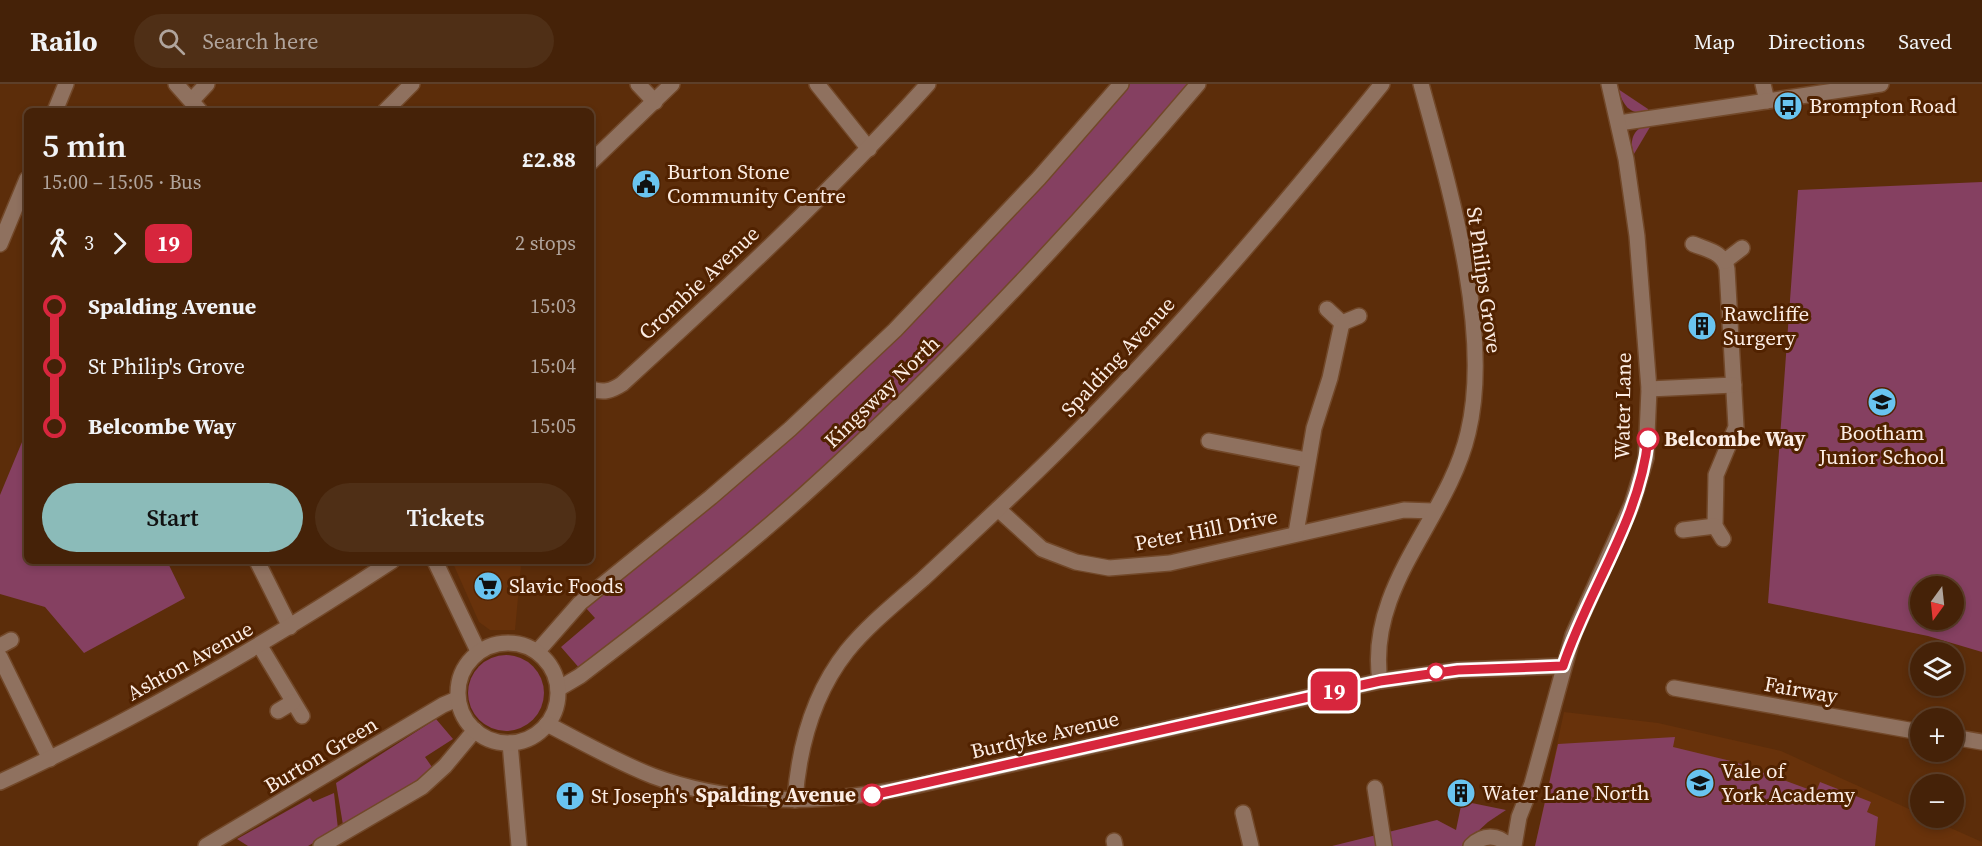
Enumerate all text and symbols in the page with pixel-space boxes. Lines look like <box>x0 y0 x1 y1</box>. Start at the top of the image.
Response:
search box <box>134 14 554 68</box>
text: Railo <box>30 22 98 60</box>
icon: search <box>155 25 188 58</box>
text: Search here <box>203 26 319 56</box>
text: Map <box>1694 27 1735 56</box>
text: Directions <box>1768 27 1865 56</box>
text: Saved <box>1898 27 1952 56</box>
bus stop icon: Brompton Road <box>1772 90 1804 122</box>
place label: Brompton Road <box>1809 91 1957 120</box>
text: 5 min <box>42 123 127 168</box>
text: £2.88 <box>522 144 576 174</box>
place label: Burton Stone Community Centre <box>667 157 846 210</box>
text: 15:00 – 15:05 · Bus <box>42 168 201 196</box>
public building icon: Burton Stone Community Centre <box>630 168 662 200</box>
street label: St Philips Grove <box>1460 205 1509 355</box>
street label: Crombie Avenue <box>632 219 765 346</box>
icon: walk <box>42 227 75 260</box>
icon: forward <box>103 227 136 260</box>
text: 3 <box>84 229 94 257</box>
text: 19 <box>157 229 180 258</box>
text: 2 stops <box>515 229 576 257</box>
street label: Spalding Avenue <box>1054 290 1181 423</box>
text: Spalding Avenue <box>88 291 256 321</box>
text: 15:03 <box>530 292 576 320</box>
place label: Rawcliffe Surgery <box>1723 299 1809 352</box>
building icon: Rawcliffe Surgery <box>1686 310 1718 342</box>
street label: Kingsway North <box>818 329 946 454</box>
text: St Philip's Grove <box>88 351 245 381</box>
text: 15:04 <box>530 352 576 380</box>
street label: Water Lane <box>1607 352 1638 460</box>
school or university icon: Bootham Junior School <box>1866 386 1898 418</box>
text: Belcombe Way <box>88 411 236 441</box>
text: 15:05 <box>530 412 576 440</box>
place label: Bootham Junior School <box>1818 418 1945 471</box>
place label: Belcombe Way <box>1664 424 1806 453</box>
marker: Belcombe Way <box>1637 428 1659 450</box>
button: Start <box>42 483 303 552</box>
button: Tickets <box>315 483 576 552</box>
street label: Peter Hill Drive <box>1132 501 1280 558</box>
supermarket icon: Slavic Foods <box>472 570 504 602</box>
place label: Slavic Foods <box>509 571 623 600</box>
north arrow <box>1910 576 1964 630</box>
map controls <box>1910 576 1964 828</box>
street label: Ashton Avenue <box>121 614 258 707</box>
button: layers <box>1910 642 1964 696</box>
unlabelled marker <box>1427 663 1445 681</box>
street label: Fairway <box>1762 669 1840 710</box>
line badge: 19 <box>1307 672 1361 710</box>
text: 19 <box>1323 677 1345 706</box>
street label: Burdyke Avenue <box>968 703 1122 766</box>
button: + <box>1910 708 1964 762</box>
street label: Burton Green <box>259 709 383 800</box>
place label: Vale of York Academy <box>1721 756 1855 809</box>
school or university icon: Vale of York Academy <box>1684 767 1716 799</box>
button: − <box>1910 774 1964 828</box>
building icon: Water Lane North <box>1445 777 1477 809</box>
place label: Water Lane North <box>1482 778 1650 807</box>
church icon: St Joseph's <box>554 780 586 812</box>
place label: Spalding Avenue <box>695 780 856 809</box>
place label: St Joseph's <box>591 781 688 810</box>
marker: Spalding Avenue <box>861 784 883 806</box>

